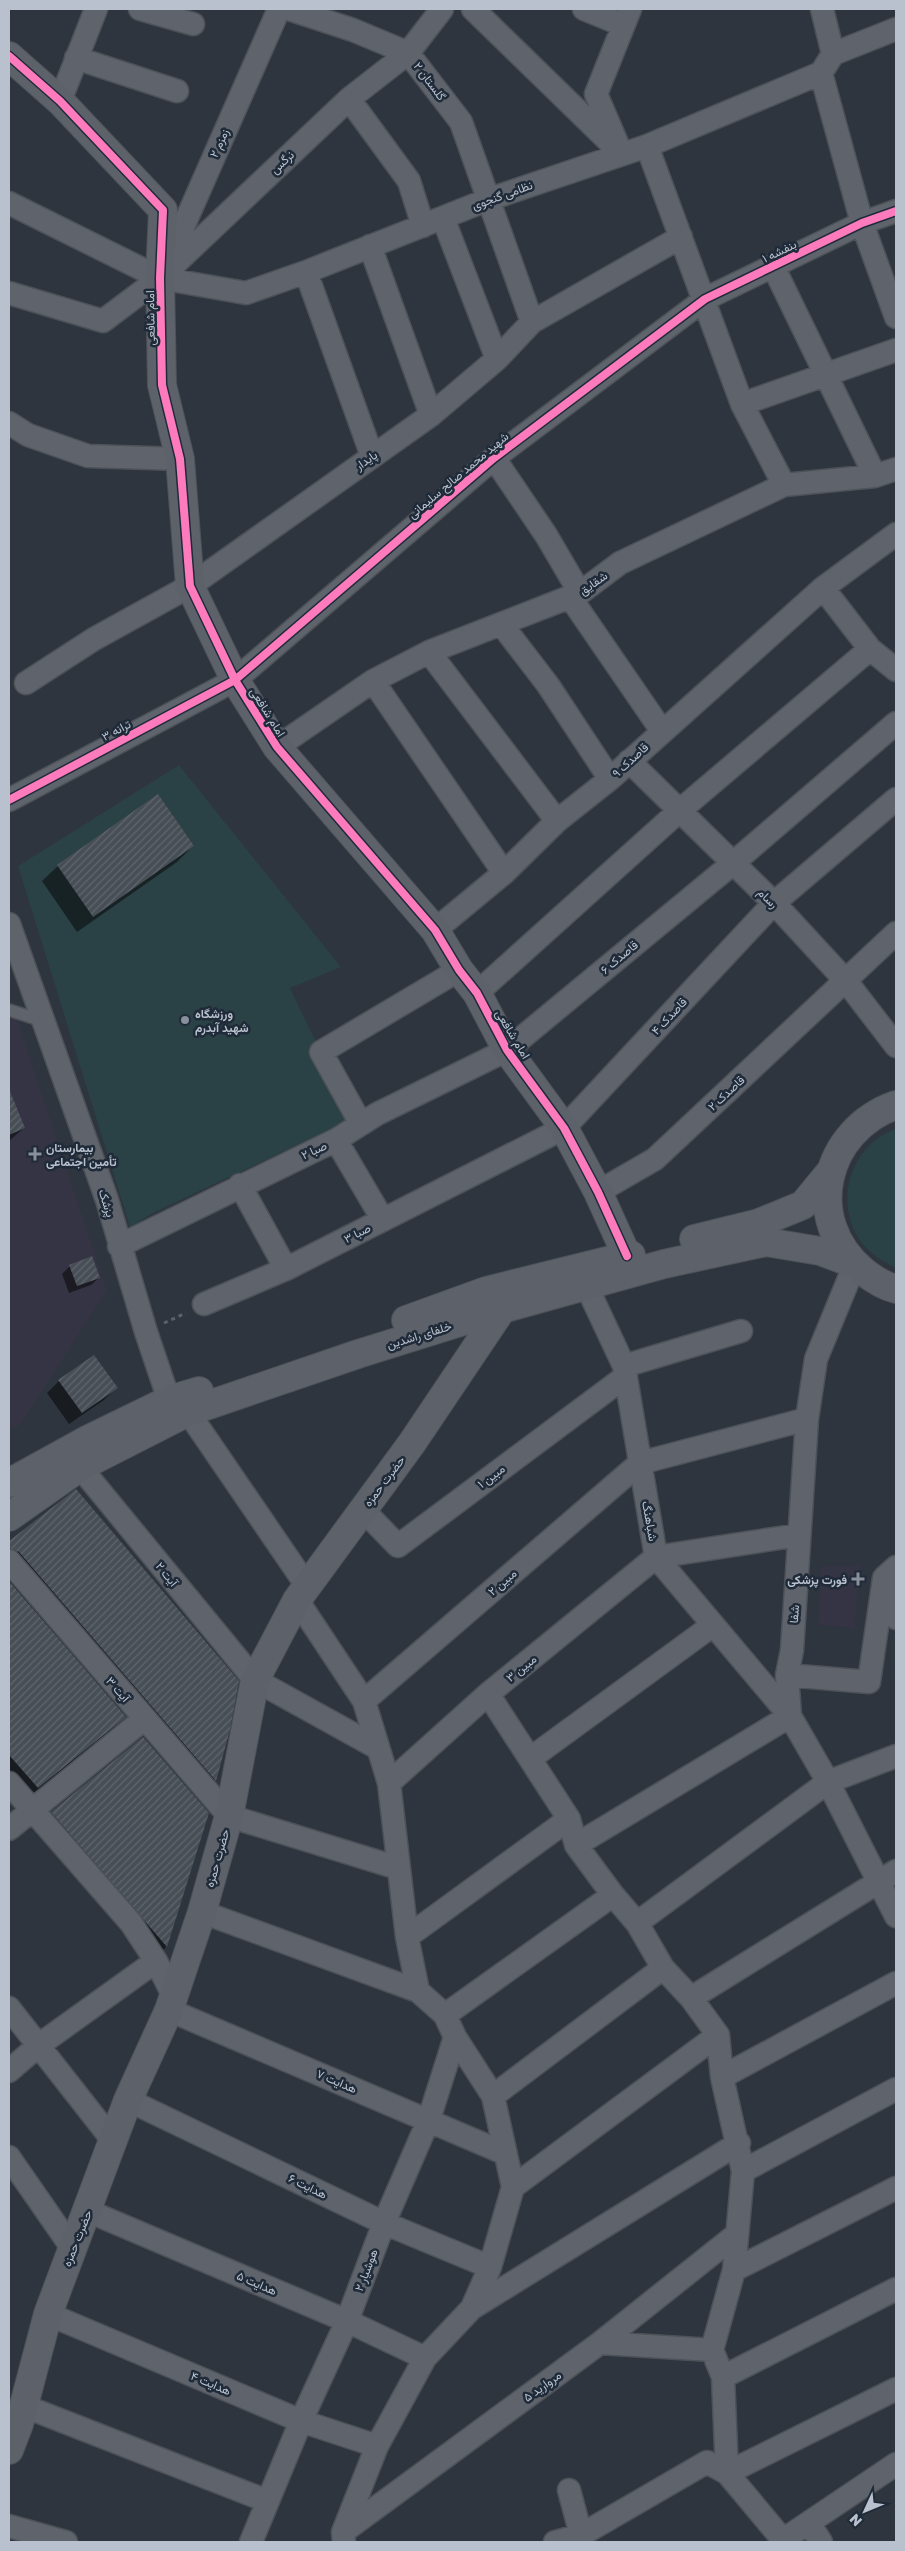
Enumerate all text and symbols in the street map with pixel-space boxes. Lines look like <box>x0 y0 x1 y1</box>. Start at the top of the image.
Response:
street label: گلستان ۲ <box>411 59 449 103</box>
street label: زمزم ۲ <box>206 126 233 160</box>
street label: نرگس <box>267 147 298 178</box>
street label: نظامی گنجوی <box>470 177 535 214</box>
street label: بنفشه ۱ <box>759 236 799 266</box>
street label: امام شافعی <box>142 290 159 346</box>
street label: شهید محمد صالح سلیمانی <box>405 429 513 523</box>
street label: پایدار <box>351 447 381 474</box>
street label: شقایق <box>576 568 611 599</box>
street label: امام شافعی <box>246 685 289 740</box>
street label: ترانه ۳ <box>99 716 134 745</box>
street label: قاصدک ۹ <box>609 739 651 781</box>
street label: رسام <box>754 885 781 912</box>
street label: قاصدک ۶ <box>597 937 641 977</box>
street label: قاصدک ۴ <box>648 994 690 1038</box>
place label: ورزشگاه شهید آبدرم <box>195 1006 249 1036</box>
street label: امام شافعی <box>491 1006 534 1062</box>
marker: ورزشگاه شهید آبدرم <box>179 1014 191 1026</box>
street label: قاصدک ۲ <box>705 1072 747 1114</box>
street label: صبا ۲ <box>299 1138 329 1162</box>
place label: بیمارستان تأمین اجتماعی <box>46 1140 116 1169</box>
marker: بیمارستان تأمین اجتماعی <box>28 1147 42 1161</box>
street label: پزشک <box>95 1187 118 1219</box>
street label: صبا ۳ <box>341 1220 373 1246</box>
street label: خلفای راشدین <box>385 1318 454 1353</box>
street label: حضرت حمزه <box>360 1453 409 1510</box>
street label: مبین ۱ <box>474 1461 508 1492</box>
street label: شباهنگ <box>639 1500 661 1542</box>
street label: آیت ۲ <box>153 1559 182 1590</box>
street label: مبین ۲ <box>485 1565 520 1599</box>
place label: فورت پزشکی <box>787 1572 847 1588</box>
marker: فورت پزشکی <box>851 1572 865 1586</box>
street label: شفا <box>786 1604 802 1624</box>
street label: مبین ۳ <box>503 1651 540 1686</box>
street label: آیت ۳ <box>103 1673 134 1706</box>
street label: حضرت حمزه <box>202 1827 233 1889</box>
street label: هدایت ۷ <box>315 2066 359 2096</box>
street label: هدایت ۶ <box>286 2170 330 2202</box>
street label: حضرت حمزه <box>59 2207 96 2269</box>
street label: هوشیار ۲ <box>351 2247 382 2294</box>
street label: هدایت ۵ <box>235 2268 279 2298</box>
street label: مروارید ۵ <box>520 2367 565 2406</box>
street label: هدایت ۴ <box>189 2368 233 2398</box>
north arrow <box>840 2486 890 2536</box>
text: N <box>845 2511 865 2530</box>

